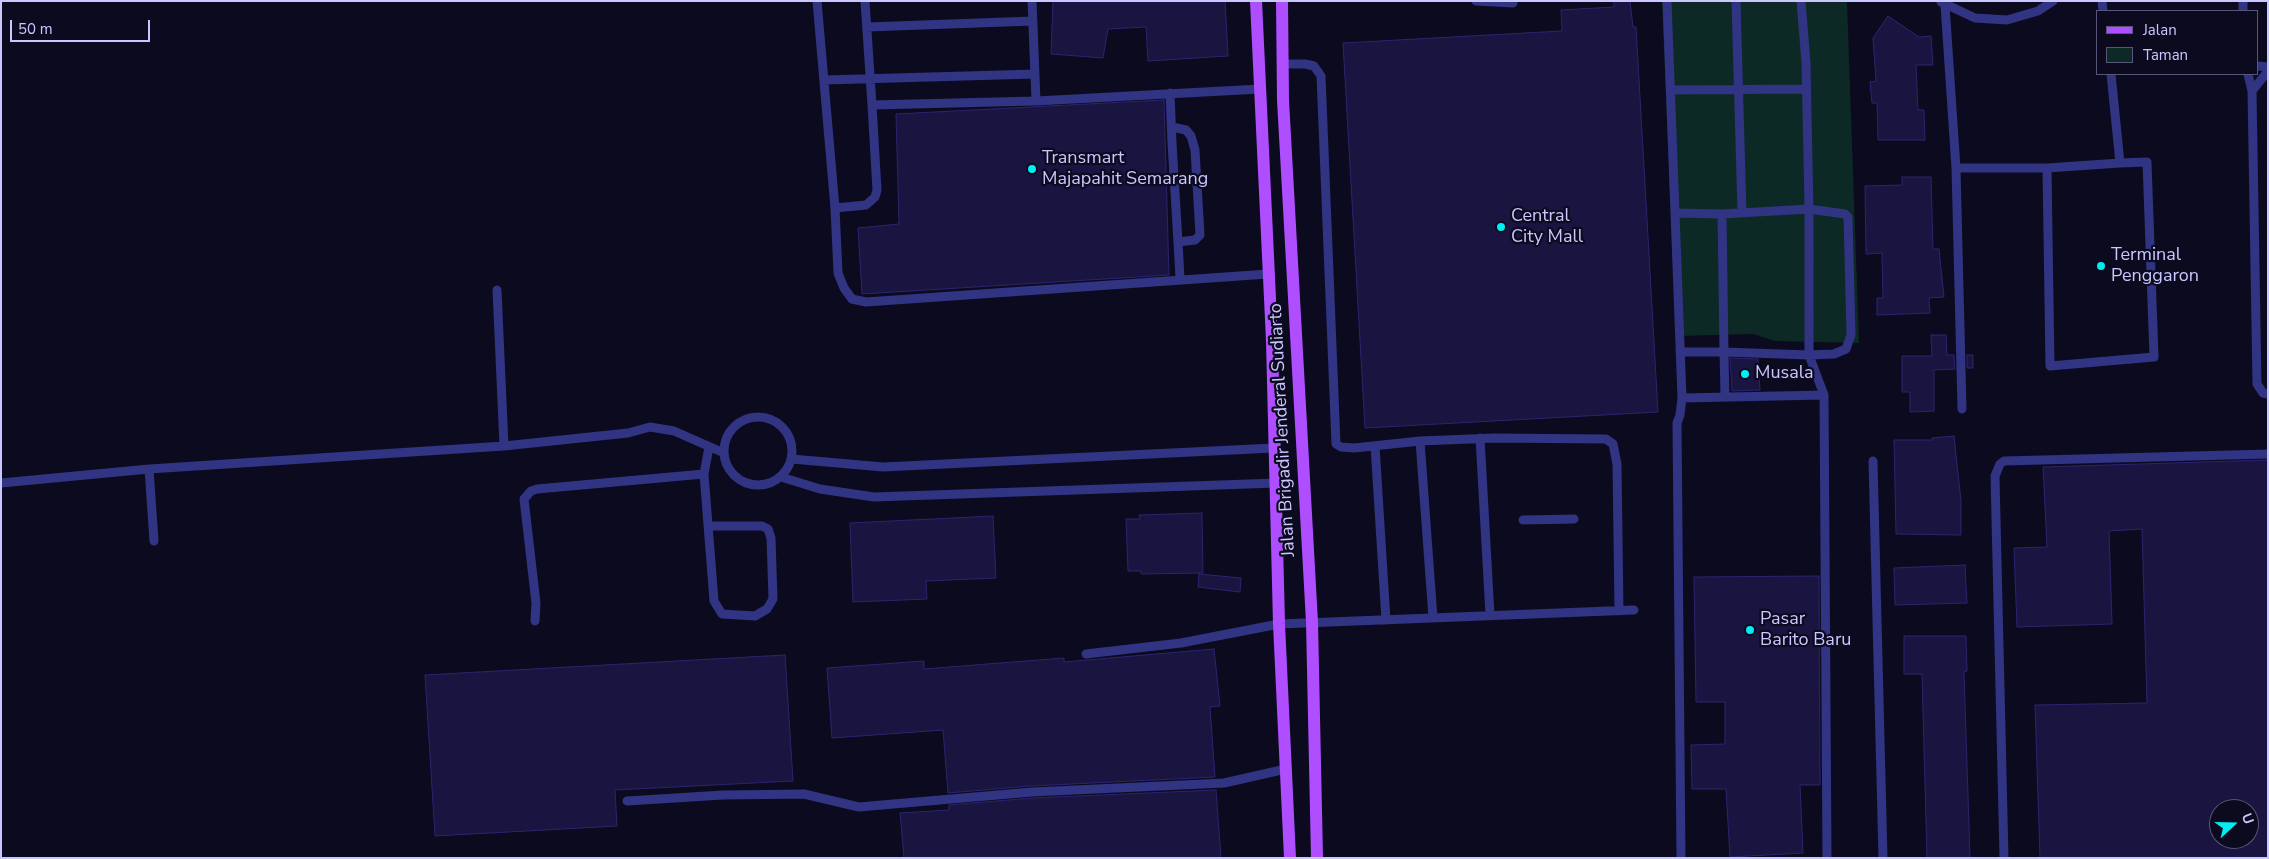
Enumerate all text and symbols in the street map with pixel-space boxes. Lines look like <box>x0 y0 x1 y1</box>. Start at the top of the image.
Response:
scale bar <box>12 10 152 42</box>
legend <box>2096 10 2259 75</box>
text: 50 m <box>18 19 53 39</box>
text: Jalan <box>2143 20 2177 40</box>
text: Taman <box>2143 45 2188 65</box>
place label: Transmart Majapahit Semarang <box>1042 148 1208 190</box>
marker: Transmart Majapahit Semarang <box>1026 163 1038 175</box>
place label: Central City Mall <box>1511 206 1583 248</box>
marker: Central City Mall <box>1495 221 1507 233</box>
place label: Terminal Penggaron <box>2111 245 2199 288</box>
marker: Terminal Penggaron <box>2095 260 2107 272</box>
street label: Jalan Brigadir Jenderal Sudiarto <box>1266 303 1300 557</box>
place label: Musala <box>1755 363 1814 385</box>
marker: Musala <box>1739 368 1751 380</box>
place label: Pasar Barito Baru <box>1760 609 1851 652</box>
marker: Pasar Barito Baru <box>1744 624 1756 636</box>
north arrow <box>2209 799 2259 849</box>
text: U <box>2237 811 2258 827</box>

